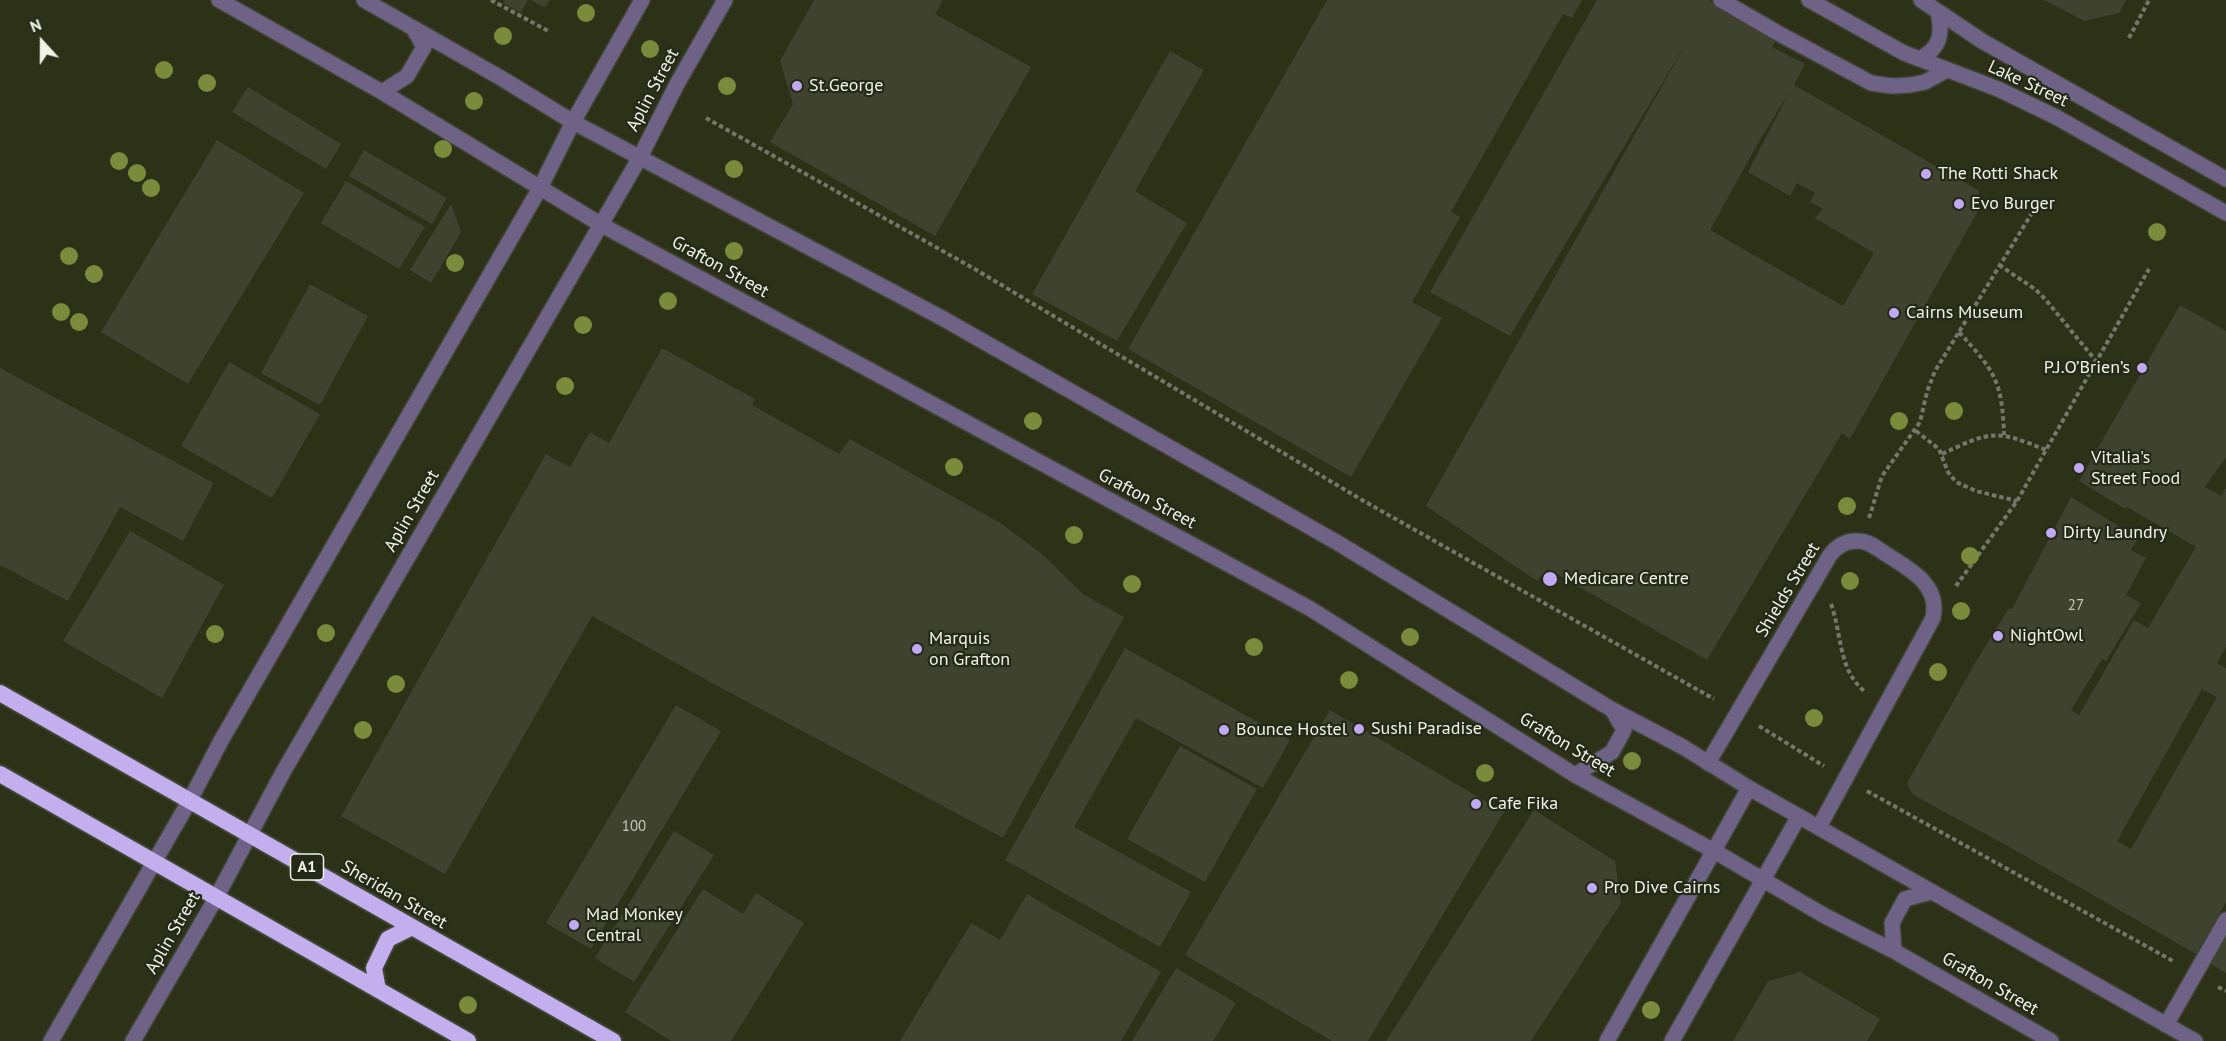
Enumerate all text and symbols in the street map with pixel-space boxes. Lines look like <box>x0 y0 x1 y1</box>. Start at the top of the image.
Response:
north arrow <box>12 12 72 72</box>
text: N <box>27 14 44 36</box>
street label: Aplin Street <box>622 45 684 135</box>
street label: Lake Street <box>1984 56 2072 112</box>
place label: St.George <box>809 75 883 97</box>
marker: St.George <box>790 79 804 93</box>
place label: The Rotti Shack <box>1938 163 2058 185</box>
marker: The Rotti Shack <box>1919 167 1933 181</box>
place label: Evo Burger <box>1971 193 2055 215</box>
marker: Evo Burger <box>1952 197 1966 211</box>
street label: Grafton Street <box>668 231 772 303</box>
place label: Cairns Museum <box>1906 302 2023 324</box>
marker: Cairns Museum <box>1887 306 1901 320</box>
place label: P.J.O’Brien’s <box>2044 357 2130 379</box>
marker: P.J.O’Brien’s <box>2135 361 2149 375</box>
place label: Vitalia's Street Food <box>2091 447 2180 490</box>
marker: Vitalia's Street Food <box>2072 461 2086 475</box>
street label: Grafton Street <box>1094 464 1200 534</box>
street label: Aplin Street <box>380 466 444 556</box>
place label: Dirty Laundry <box>2063 522 2167 544</box>
marker: Dirty Laundry <box>2044 526 2058 540</box>
street label: Shields Street <box>1751 539 1825 641</box>
place label: Medicare Centre <box>1564 568 1689 590</box>
marker: Medicare Centre <box>1541 570 1559 588</box>
house number: 27 <box>2068 597 2084 615</box>
place label: NightOwl <box>2010 625 2083 647</box>
place label: Marquis on Grafton <box>929 628 1010 670</box>
marker: NightOwl <box>1991 629 2005 643</box>
marker: Marquis on Grafton <box>910 642 924 656</box>
street label: Grafton Street <box>1515 708 1619 782</box>
place label: Sushi Paradise <box>1371 718 1482 740</box>
place label: Bounce Hostel <box>1236 719 1347 741</box>
marker: Sushi Paradise <box>1352 722 1366 736</box>
marker: Bounce Hostel <box>1217 723 1231 737</box>
place label: Cafe Fika <box>1488 793 1558 815</box>
marker: Cafe Fika <box>1469 797 1483 811</box>
house number: 100 <box>622 818 646 836</box>
road number: A1 <box>290 854 324 880</box>
street label: Sheridan Street <box>337 856 451 934</box>
place label: Pro Dive Cairns <box>1604 877 1720 899</box>
marker: Pro Dive Cairns <box>1585 881 1599 895</box>
street label: Aplin Street <box>141 888 205 978</box>
place label: Mad Monkey Central <box>586 904 683 946</box>
marker: Mad Monkey Central <box>567 918 581 932</box>
street label: Grafton Street <box>1938 948 2042 1020</box>

